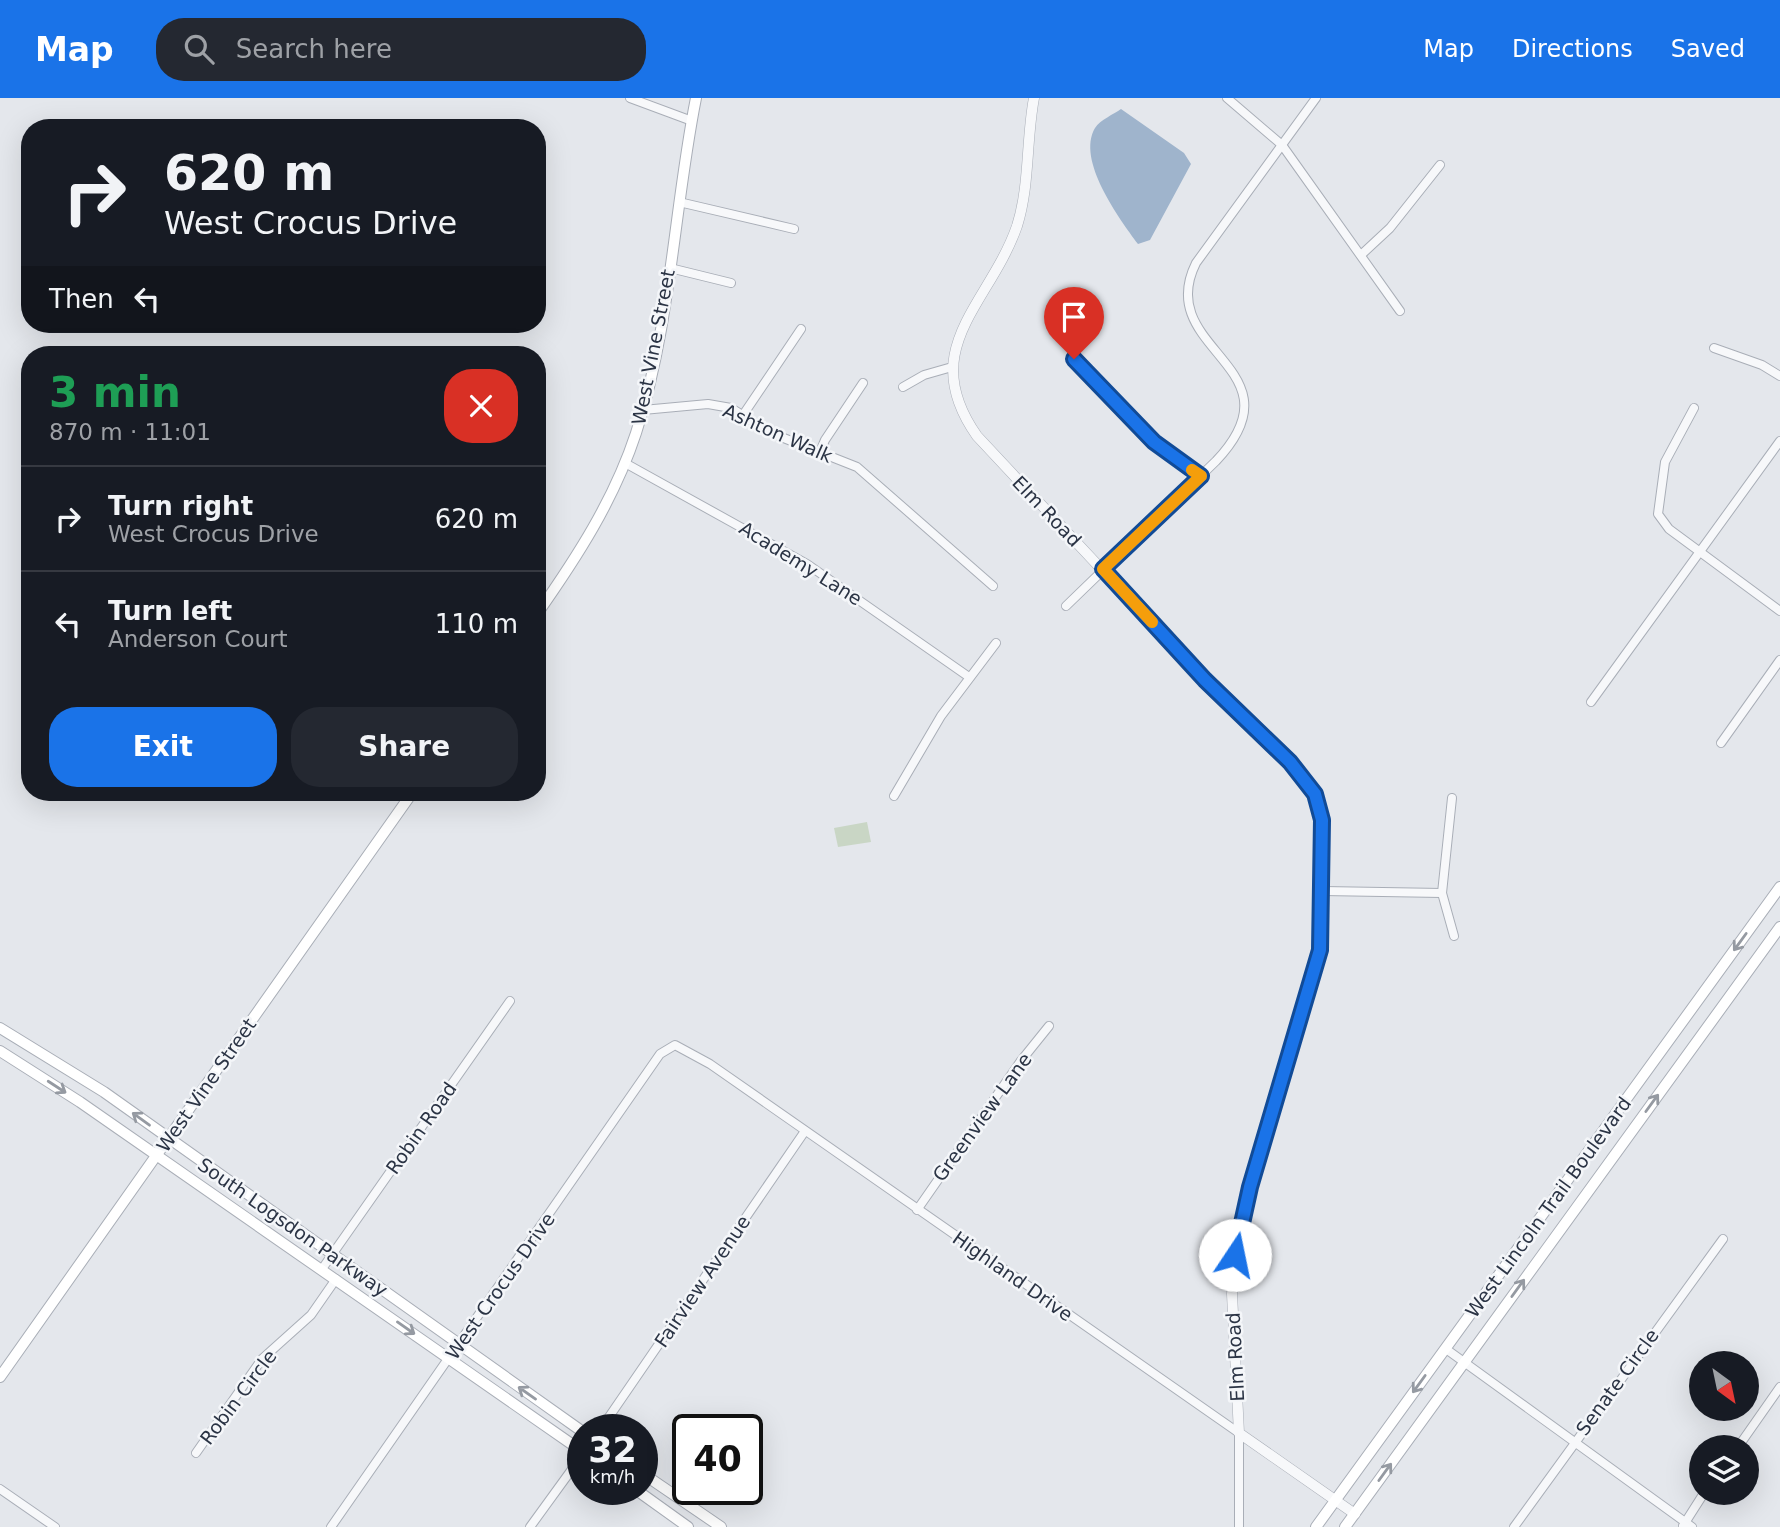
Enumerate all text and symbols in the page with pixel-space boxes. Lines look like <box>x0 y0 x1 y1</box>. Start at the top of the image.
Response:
search box <box>156 18 646 81</box>
text: Map <box>35 30 114 69</box>
icon: search <box>180 30 218 68</box>
text: Search here <box>236 34 392 64</box>
text: Map <box>1423 35 1474 63</box>
text: Directions <box>1512 35 1633 63</box>
text: Saved <box>1671 35 1745 63</box>
text: 620 m <box>164 145 334 202</box>
icon: right <box>49 147 140 238</box>
text: West Crocus Drive <box>164 204 457 242</box>
street label: West Vine Street <box>627 267 679 427</box>
icon: left <box>128 280 166 318</box>
text: Then <box>49 284 114 314</box>
pin <box>1044 287 1104 359</box>
icon: arrive <box>1055 298 1093 336</box>
text: 3 min <box>49 368 181 417</box>
button: close <box>444 369 518 443</box>
street label: Ashton Walk <box>720 399 836 467</box>
text: 870 m · 11:01 <box>49 419 211 445</box>
street label: Elm Road <box>1008 471 1086 551</box>
text: Turn right <box>108 491 253 521</box>
icon: right <box>49 500 87 538</box>
text: 620 m <box>435 504 518 534</box>
street label: Academy Lane <box>736 517 866 609</box>
text: West Crocus Drive <box>108 521 319 547</box>
text: Turn left <box>108 596 232 626</box>
icon: left <box>49 605 87 643</box>
text: 110 m <box>435 609 518 639</box>
text: Anderson Court <box>108 626 288 652</box>
button: Exit <box>49 707 277 787</box>
button: Share <box>291 707 518 787</box>
one-way arrow <box>1733 932 1747 951</box>
street label: West Vine Street <box>152 1014 260 1156</box>
street label: Greenview Lane <box>928 1049 1036 1185</box>
street label: Robin Road <box>381 1078 461 1178</box>
one-way arrow <box>47 1081 67 1095</box>
street label: West Lincoln Trail Boulevard <box>1461 1093 1635 1321</box>
one-way arrow <box>1645 1094 1659 1113</box>
one-way arrow <box>133 1112 151 1127</box>
street label: South Logsdon Parkway <box>194 1153 392 1301</box>
street label: West Crocus Drive <box>441 1208 559 1364</box>
street label: Fairview Avenue <box>650 1211 754 1351</box>
position arrow <box>1198 1218 1272 1292</box>
street label: Highland Drive <box>949 1226 1077 1326</box>
one-way arrow <box>1511 1279 1526 1297</box>
street label: Elm Road <box>1222 1312 1248 1402</box>
one-way arrow <box>396 1321 415 1335</box>
street label: Senate Circle <box>1571 1325 1663 1439</box>
street label: Robin Circle <box>195 1345 281 1449</box>
north arrow <box>1689 1351 1759 1421</box>
map controls <box>1689 1351 1759 1505</box>
one-way arrow <box>1412 1374 1427 1393</box>
one-way arrow <box>518 1386 537 1400</box>
speed limit sign: 40 <box>672 1414 763 1505</box>
text: 32 <box>588 1430 637 1470</box>
button: layers <box>1689 1435 1759 1505</box>
one-way arrow <box>1378 1463 1392 1482</box>
text: km/h <box>590 1466 635 1487</box>

